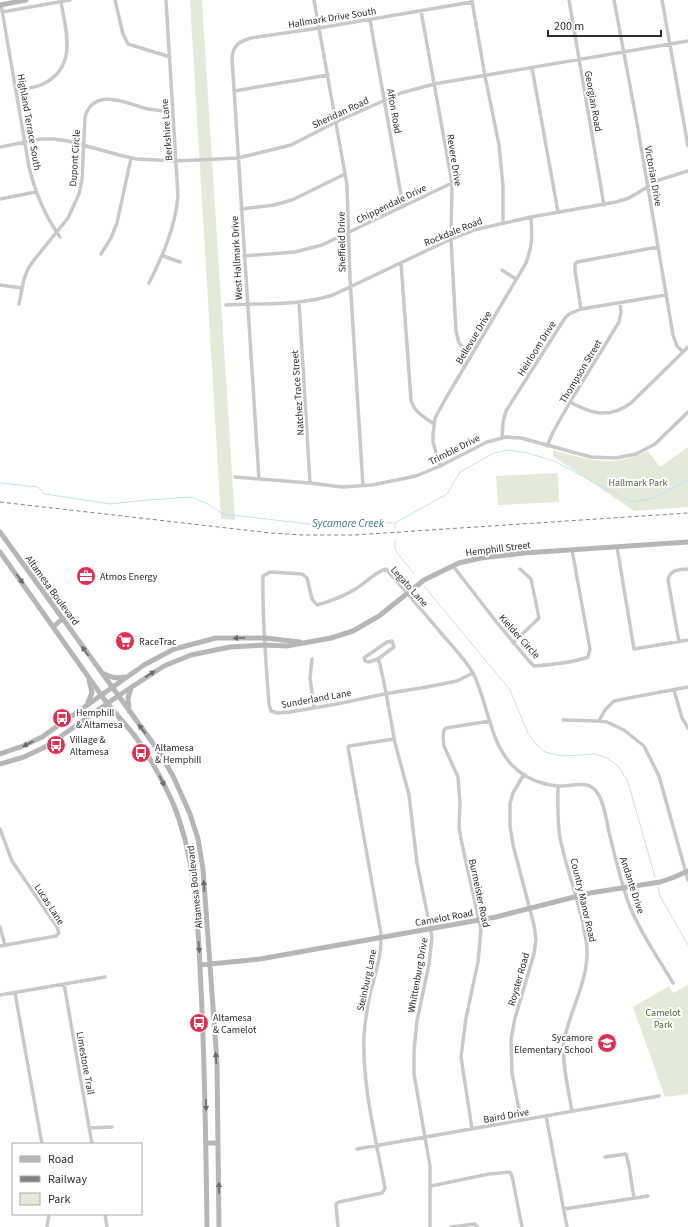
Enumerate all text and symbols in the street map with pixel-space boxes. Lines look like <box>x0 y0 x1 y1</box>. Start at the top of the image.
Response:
street label: Hallmark Drive South <box>287 4 377 32</box>
scale bar <box>548 12 661 38</box>
text: 200 m <box>554 18 584 35</box>
street label: Georgian Road <box>581 70 605 133</box>
street label: Highland Terrace South <box>14 73 44 172</box>
street label: Afton Road <box>383 88 405 135</box>
street label: Sheridan Road <box>310 94 371 132</box>
street label: Berkshire Lane <box>158 98 176 161</box>
street label: Dupont Circle <box>66 129 84 187</box>
street label: Revere Drive <box>443 133 465 187</box>
street label: Victorian Drive <box>641 145 665 207</box>
street label: Chippendale Drive <box>354 181 429 227</box>
street label: Sheffield Drive <box>334 211 350 272</box>
street label: Rockdale Road <box>422 214 485 250</box>
street label: West Hallmark Drive <box>228 215 246 300</box>
street label: Bellevue Drive <box>452 308 495 367</box>
street label: Heirloom Drive <box>514 318 559 379</box>
street label: Thompson Street <box>556 336 606 406</box>
street label: Natchez Trace Street <box>288 349 308 436</box>
street label: Trimble Drive <box>426 431 483 469</box>
park label: Hallmark Park <box>608 476 668 490</box>
water label: Sycamore Creek <box>312 516 385 531</box>
street label: Hemphill Street <box>465 538 532 560</box>
street label: Altamesa Boulevard <box>22 553 82 628</box>
street label: Legato Lane <box>387 563 431 610</box>
office icon: Atmos Energy <box>75 565 97 587</box>
place label: Atmos Energy <box>100 570 158 584</box>
one-way arrow <box>16 574 24 585</box>
street label: Kielder Circle <box>496 611 543 662</box>
supermarket icon: RaceTrac <box>114 630 136 652</box>
one-way arrow <box>233 634 245 641</box>
place label: RaceTrac <box>139 635 177 649</box>
one-way arrow <box>81 646 89 657</box>
one-way arrow <box>145 670 155 678</box>
street label: Sunderland Lane <box>280 686 352 712</box>
place label: Hemphill & Altamesa <box>76 706 123 732</box>
bus stop icon: Hemphill & Altamesa <box>51 707 73 729</box>
one-way arrow <box>138 724 146 735</box>
place label: Village & Altamesa <box>70 733 109 759</box>
bus stop icon: Village & Altamesa <box>45 734 67 756</box>
one-way arrow <box>23 741 34 747</box>
place label: Altamesa & Hemphill <box>155 741 202 767</box>
bus stop icon: Altamesa & Hemphill <box>130 742 152 764</box>
one-way arrow <box>159 775 165 787</box>
street label: Altamesa Boulevard <box>184 845 206 929</box>
street label: Andante Drive <box>616 855 648 915</box>
street label: Country Manor Road <box>567 857 600 944</box>
street label: Burmeister Road <box>465 858 493 929</box>
one-way arrow <box>201 880 208 892</box>
street label: Lucas Lane <box>31 881 68 928</box>
street label: Camelot Road <box>414 906 474 930</box>
street label: Whittenburg Drive <box>405 937 431 1014</box>
one-way arrow <box>195 941 202 953</box>
street label: Steinburg Lane <box>354 948 380 1012</box>
street label: Royster Road <box>505 951 533 1008</box>
park label: Camelot Park <box>645 1006 681 1032</box>
place label: Altamesa & Camelot <box>213 1011 257 1037</box>
bus stop icon: Altamesa & Camelot <box>188 1012 210 1034</box>
street label: Limestone Trail <box>73 1031 98 1096</box>
place label: Sycamore Elementary School <box>514 1031 593 1057</box>
school or university icon: Sycamore Elementary School <box>596 1032 618 1054</box>
one-way arrow <box>213 1052 220 1064</box>
one-way arrow <box>203 1099 209 1112</box>
street label: Baird Drive <box>482 1105 530 1127</box>
legend <box>12 1143 142 1215</box>
text: Road <box>48 1151 74 1168</box>
text: Railway <box>48 1171 87 1188</box>
one-way arrow <box>216 1181 222 1194</box>
text: Park <box>48 1191 70 1208</box>

